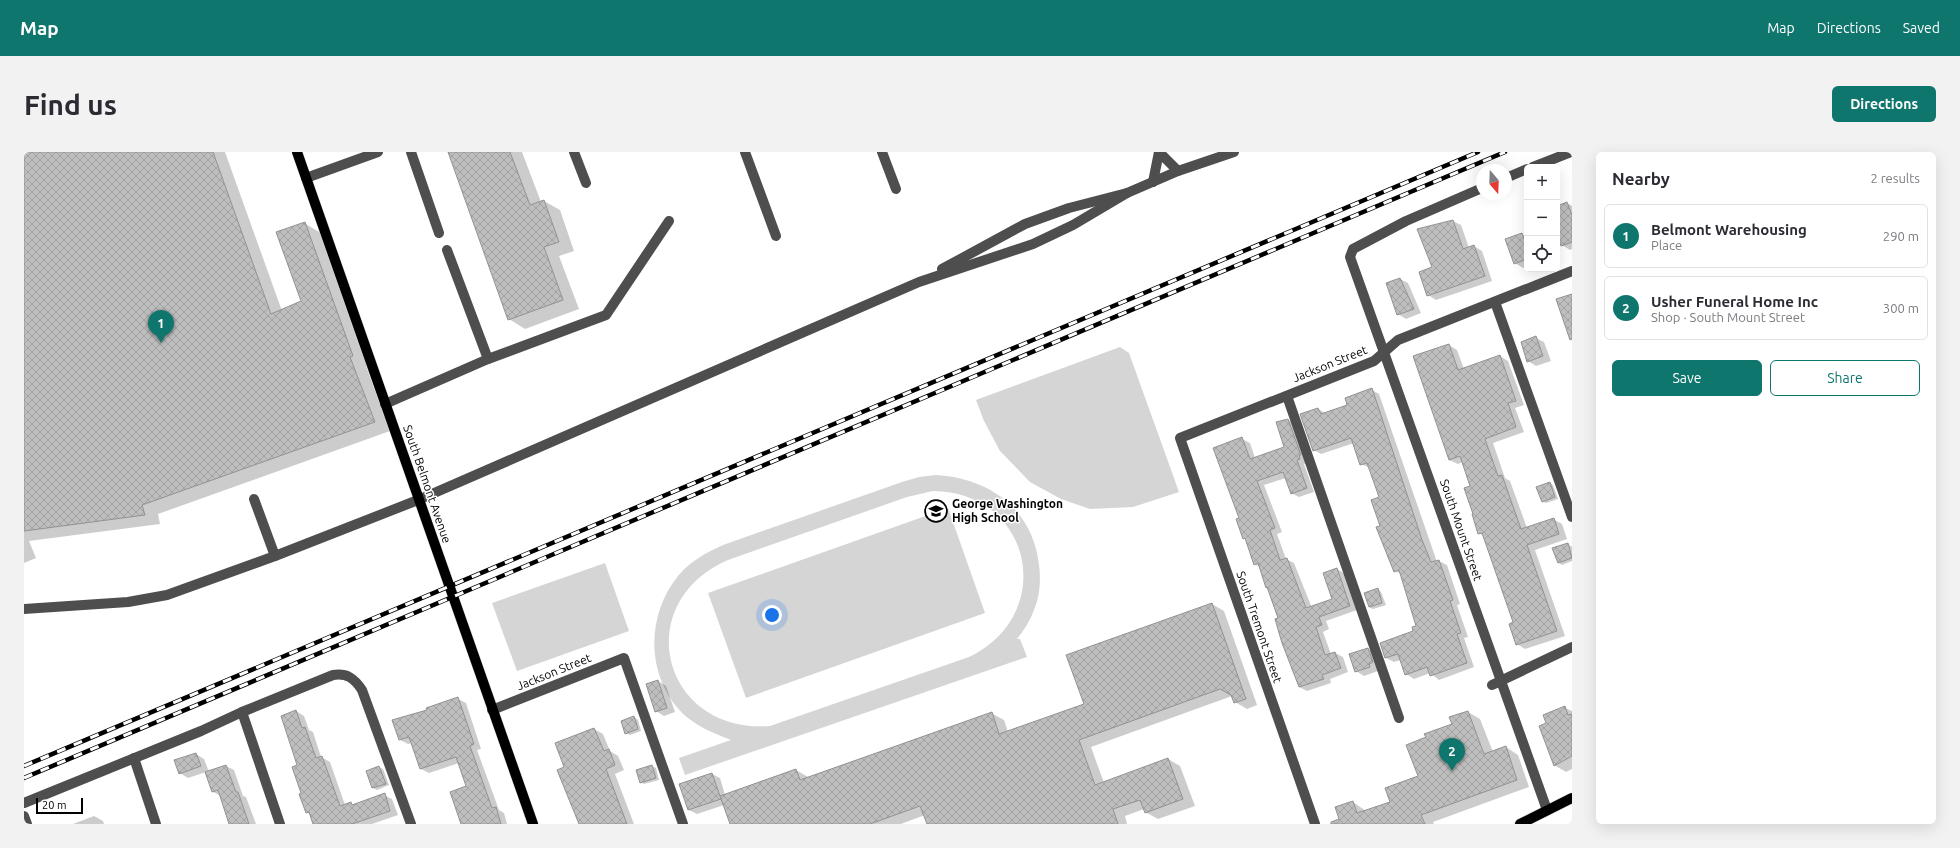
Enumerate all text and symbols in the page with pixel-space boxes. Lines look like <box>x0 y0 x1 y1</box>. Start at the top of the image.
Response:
text: Map <box>20 17 59 39</box>
text: Map <box>1767 20 1795 36</box>
text: Directions <box>1817 20 1881 36</box>
text: Saved <box>1903 20 1940 36</box>
button: Directions <box>1832 86 1936 122</box>
text: Find us <box>24 89 117 120</box>
north arrow <box>1476 164 1512 200</box>
map controls <box>1524 164 1560 272</box>
button: + <box>1524 164 1560 200</box>
text: Nearby <box>1612 169 1670 188</box>
text: 2 results <box>1870 171 1920 185</box>
button: − <box>1524 200 1560 236</box>
text: Belmont Warehousing <box>1651 221 1807 238</box>
text: 1 <box>1622 229 1630 243</box>
text: 290 m <box>1883 229 1919 243</box>
button: locate <box>1524 236 1560 272</box>
text: Place <box>1651 238 1682 252</box>
text: Usher Funeral Home Inc <box>1651 293 1818 310</box>
text: 2 <box>1622 301 1630 315</box>
text: 300 m <box>1883 301 1919 315</box>
pin: 1 <box>148 310 174 343</box>
text: Shop · South Mount Street <box>1651 310 1805 324</box>
street label: Jackson Street <box>1291 343 1369 384</box>
button: Save <box>1612 360 1762 396</box>
button: Share <box>1770 360 1920 396</box>
street label: South Belmont Avenue <box>401 423 454 545</box>
street label: South Mount Street <box>1438 477 1485 583</box>
place label: George Washington High School <box>952 497 1063 524</box>
school or university icon: George Washington High School <box>923 498 949 524</box>
street label: South Tremont Street <box>1234 569 1285 685</box>
your location <box>762 605 782 625</box>
street label: Jackson Street <box>515 651 593 692</box>
pin: 2 <box>1439 738 1465 771</box>
scale bar <box>36 796 83 815</box>
text: 20 m <box>42 799 66 811</box>

